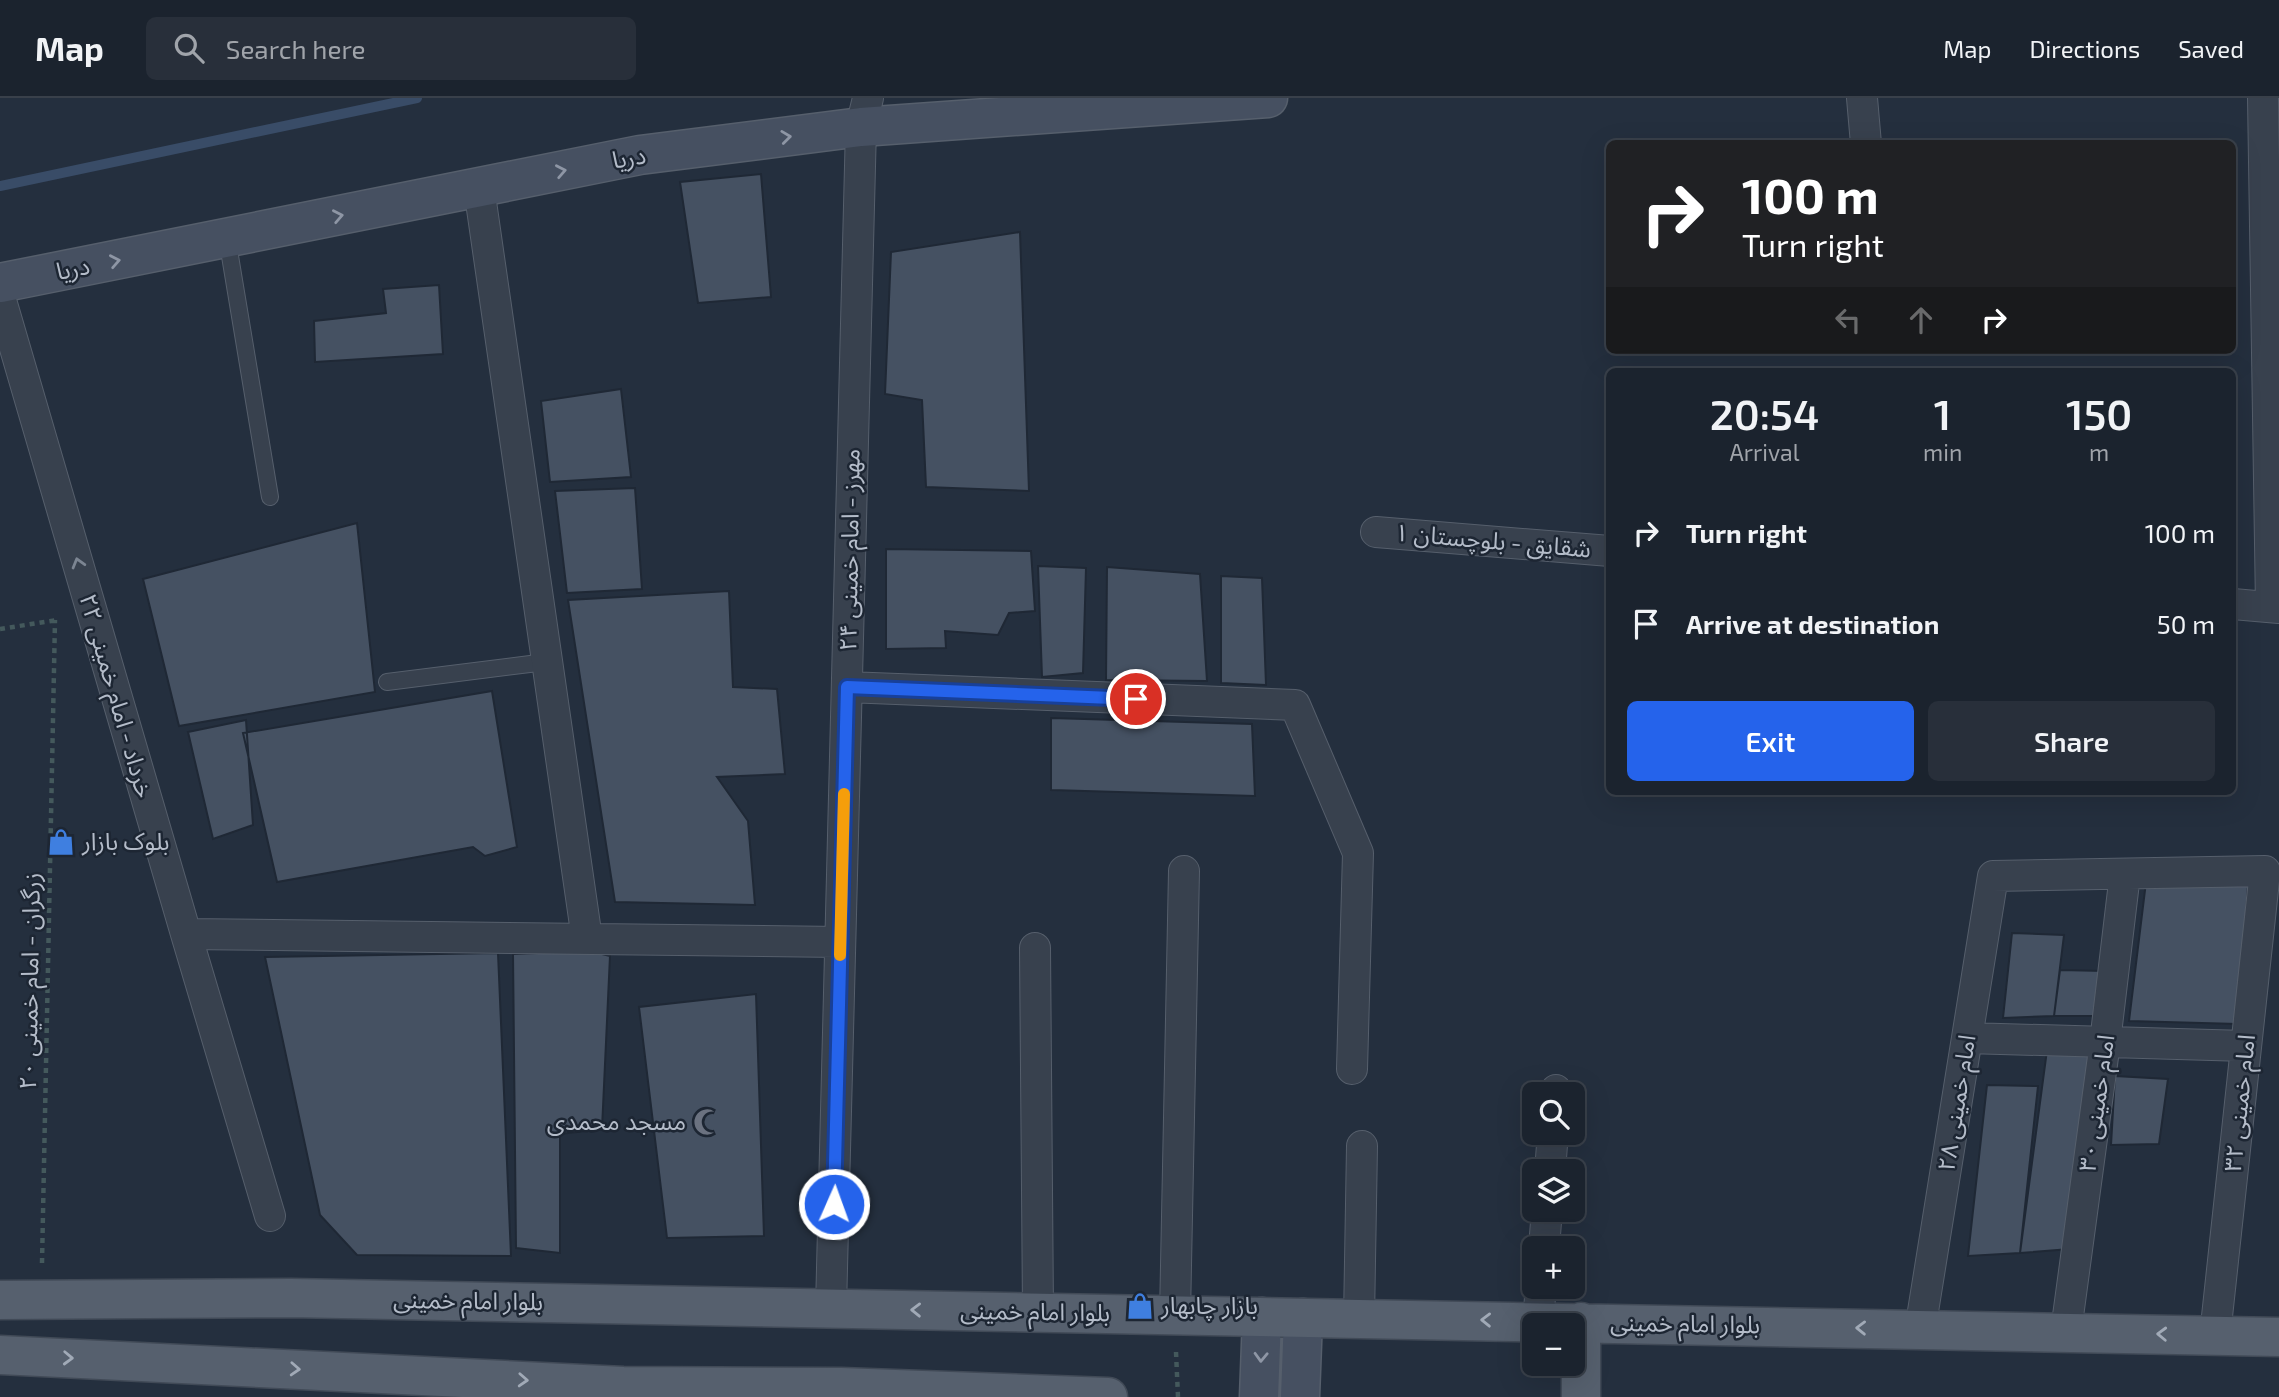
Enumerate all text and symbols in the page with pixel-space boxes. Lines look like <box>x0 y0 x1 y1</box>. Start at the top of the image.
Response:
search box <box>146 17 636 80</box>
text: Map <box>35 28 104 68</box>
icon: search <box>170 29 208 67</box>
text: Search here <box>226 33 365 64</box>
text: Map <box>1943 34 1991 63</box>
text: Directions <box>2029 34 2140 63</box>
text: Saved <box>2178 34 2244 63</box>
one-way arrow <box>780 129 792 144</box>
street label: دریا <box>610 139 648 175</box>
one-way arrow <box>555 165 567 180</box>
text: 100 m <box>1742 165 1879 224</box>
icon: right <box>1627 168 1718 259</box>
one-way arrow <box>332 209 344 224</box>
text: Turn right <box>1742 225 1884 263</box>
street label: دریا <box>53 250 92 286</box>
one-way arrow <box>109 254 121 269</box>
icon: left <box>1829 301 1867 339</box>
icon: ahead <box>1902 301 1940 339</box>
icon: right <box>1975 301 2013 339</box>
text: 20:54 <box>1710 388 1819 438</box>
text: 1 <box>1934 388 1951 438</box>
text: 150 <box>2066 388 2132 438</box>
text: Arrival <box>1730 438 1800 466</box>
text: min <box>1923 438 1962 466</box>
text: m <box>2089 438 2109 466</box>
street label: مهرز - امام خمینی ۲۴ <box>832 448 870 652</box>
icon: right <box>1627 514 1665 552</box>
street label: شقایق - بلوچستان ۱ <box>1394 516 1592 565</box>
text: Turn right <box>1686 517 1807 548</box>
text: 100 m <box>2145 517 2215 548</box>
one-way arrow <box>71 557 86 569</box>
street label: خرداد - امام خمینی ۲۲ <box>70 590 160 802</box>
icon: arrive <box>1627 605 1665 643</box>
text: Arrive at destination <box>1686 608 1939 639</box>
text: 50 m <box>2157 608 2215 639</box>
pin <box>1106 669 1166 729</box>
icon: arrive <box>1117 680 1155 718</box>
button: Exit <box>1627 701 1914 781</box>
button: Share <box>1928 701 2215 781</box>
place label: بلوک بازار <box>81 826 170 856</box>
shop icon: بلوک بازار <box>46 827 76 857</box>
street label: زرگران - امام خمینی ۲۰ <box>12 872 50 1090</box>
street label: امام خمینی ۲۸ <box>1930 1032 1986 1174</box>
street label: امام خمینی ۳۰ <box>2072 1032 2124 1174</box>
street label: امام خمینی ۳۲ <box>2217 1033 2265 1173</box>
map controls <box>1522 1082 1585 1376</box>
button: search <box>1522 1082 1585 1145</box>
place label: مسجد محمدی <box>547 1106 686 1136</box>
mosque icon: مسجد محمدی <box>692 1107 722 1137</box>
button: layers <box>1522 1159 1585 1222</box>
position arrow <box>797 1167 871 1241</box>
button: + <box>1522 1236 1585 1299</box>
street label: بلوار امام خمینی <box>393 1284 543 1320</box>
place label: بازار چابهار <box>1160 1290 1258 1321</box>
shop icon: بازار چابهار <box>1125 1291 1155 1321</box>
street label: بلوار امام خمینی <box>960 1295 1110 1331</box>
one-way arrow <box>910 1302 921 1318</box>
street label: بلوار امام خمینی <box>1610 1307 1760 1343</box>
one-way arrow <box>1481 1312 1491 1328</box>
button: − <box>1522 1313 1585 1376</box>
one-way arrow <box>1855 1321 1866 1336</box>
one-way arrow <box>2156 1326 2167 1341</box>
one-way arrow <box>63 1350 74 1366</box>
one-way arrow <box>1253 1352 1268 1363</box>
one-way arrow <box>290 1361 301 1376</box>
one-way arrow <box>517 1372 528 1387</box>

